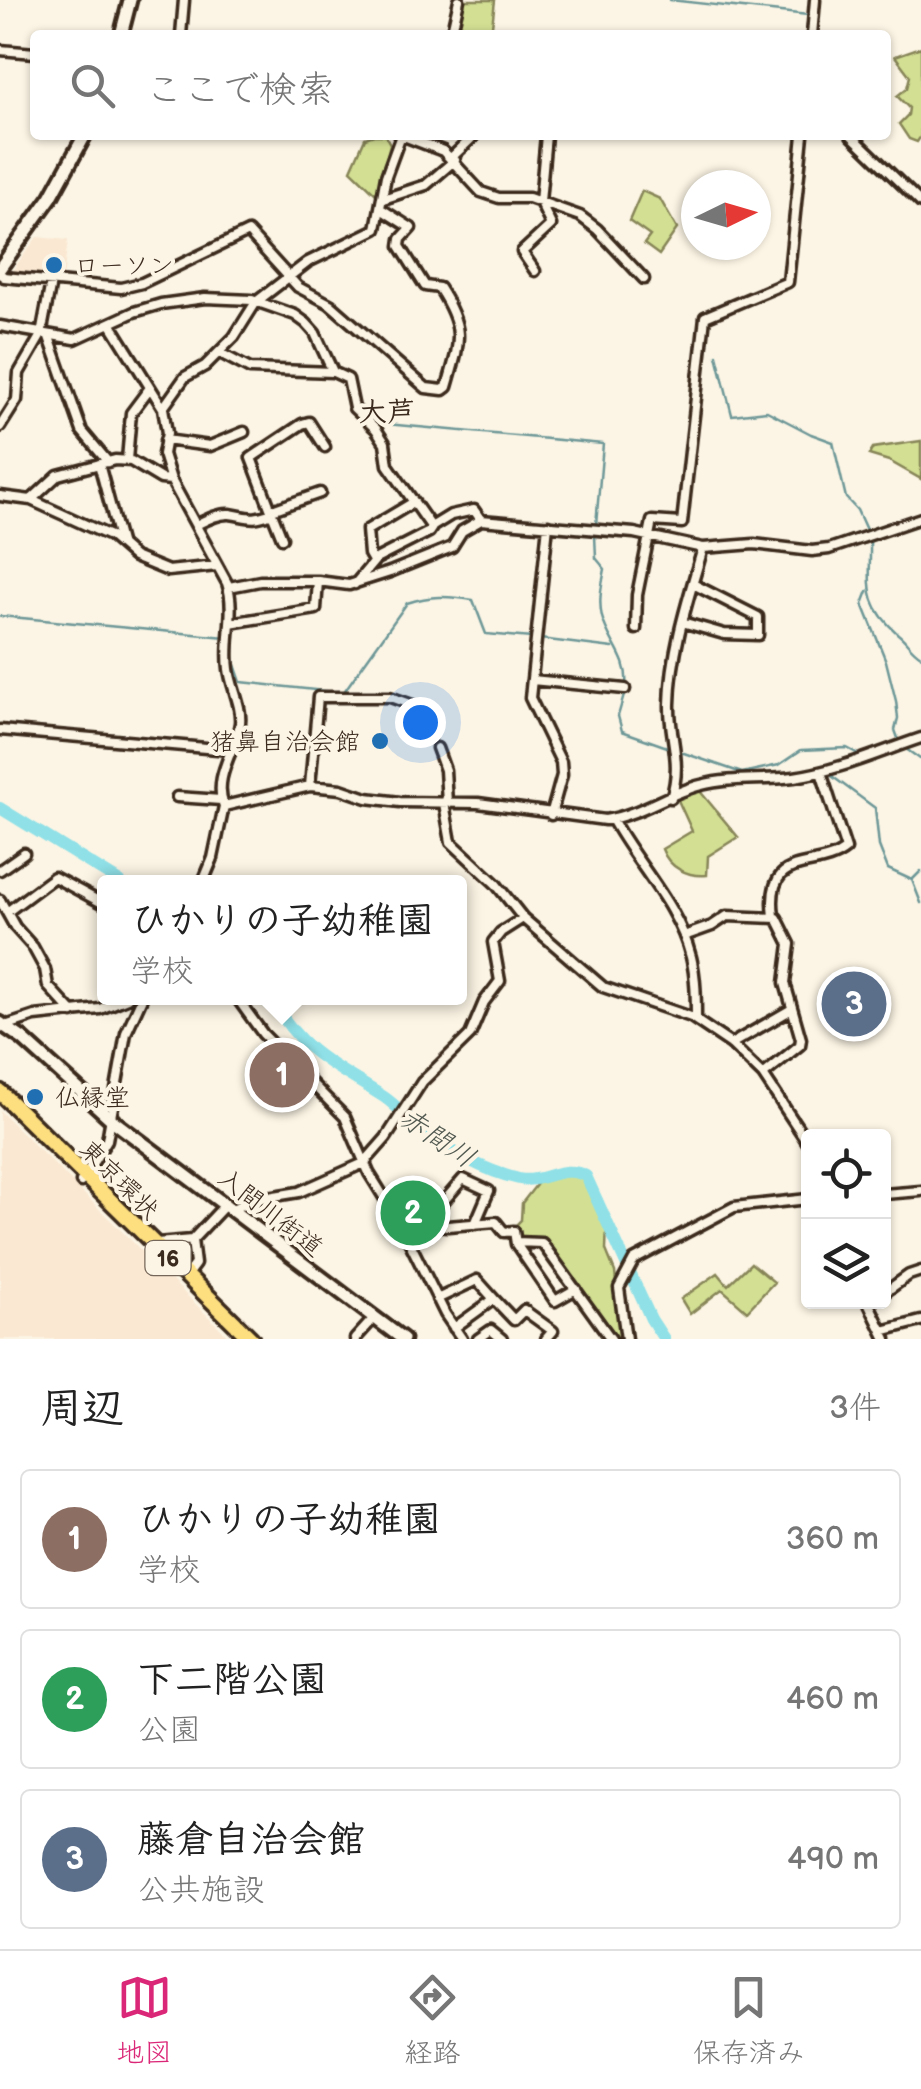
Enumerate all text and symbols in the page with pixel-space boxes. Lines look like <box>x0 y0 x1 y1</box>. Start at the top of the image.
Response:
search box <box>30 30 891 140</box>
icon: search <box>65 58 120 113</box>
text: ここで検索 <box>145 68 335 113</box>
north arrow <box>681 170 771 260</box>
place label: ローソン <box>74 251 174 282</box>
marker: ローソン <box>43 254 65 276</box>
district label: 大芦 <box>359 396 415 429</box>
your location <box>395 697 446 748</box>
place label: 猪鼻自治会館 <box>210 727 360 758</box>
marker: 猪鼻自治会館 <box>369 730 391 752</box>
popup <box>97 875 467 1005</box>
text: ひかりの子幼稚園 <box>130 899 434 944</box>
text: 学校 <box>130 952 194 991</box>
pin: 3 <box>822 966 886 1042</box>
pin: 1 <box>250 1038 314 1112</box>
place label: 仏縁堂 <box>55 1083 130 1114</box>
marker: 仏縁堂 <box>24 1086 46 1108</box>
water label: 赤間川 <box>393 1101 481 1175</box>
map controls <box>801 1129 891 1309</box>
button: locate <box>801 1129 891 1219</box>
street label: 東京環状 <box>73 1134 165 1226</box>
street label: 入間川街道 <box>211 1162 329 1264</box>
pin: 2 <box>380 1176 446 1250</box>
button: layers <box>801 1219 891 1309</box>
road number: 16 <box>146 1241 190 1275</box>
text: 周辺 <box>40 1384 124 1435</box>
text: 3件 <box>829 1389 881 1428</box>
text: ひかりの子幼稚園 <box>137 1498 441 1543</box>
text: 1 <box>68 1520 81 1559</box>
text: 360 m <box>786 1520 879 1559</box>
text: 学校 <box>137 1551 201 1590</box>
text: 下二階公園 <box>137 1658 327 1703</box>
text: 2 <box>65 1680 84 1719</box>
text: 460 m <box>786 1680 879 1719</box>
text: 公園 <box>137 1711 201 1750</box>
text: 藤倉自治会館 <box>137 1818 365 1863</box>
text: 3 <box>65 1840 84 1879</box>
text: 490 m <box>787 1840 879 1879</box>
text: 公共施設 <box>137 1871 265 1910</box>
tab: 地図 <box>116 1970 172 2070</box>
tab: 経路 <box>404 1970 461 2070</box>
tab: 保存済み <box>693 1970 805 2070</box>

